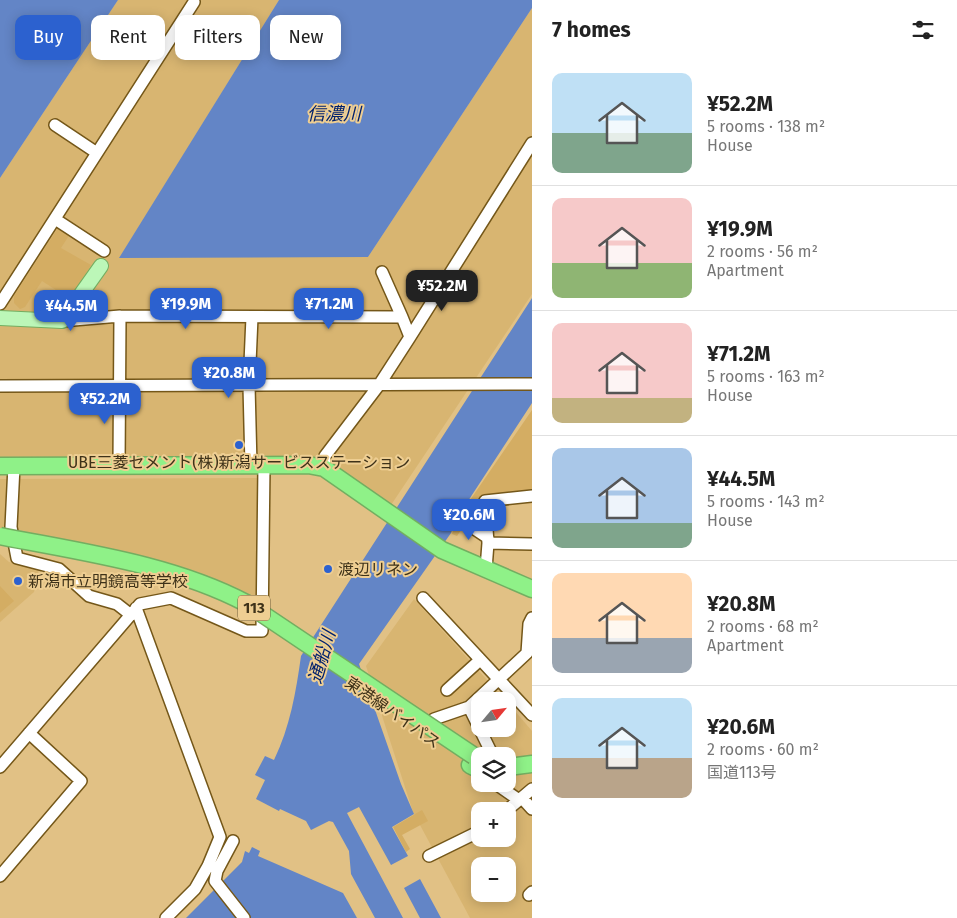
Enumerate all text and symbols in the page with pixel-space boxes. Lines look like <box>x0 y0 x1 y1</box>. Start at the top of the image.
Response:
chip: Buy <box>15 15 81 60</box>
chip: Rent <box>91 15 165 60</box>
chip: Filters <box>175 15 260 60</box>
chip: New <box>270 15 341 60</box>
icon: filters <box>909 16 937 44</box>
text: 7 homes <box>552 17 631 43</box>
text: ¥52.2M <box>707 91 773 117</box>
icon: home <box>592 93 652 153</box>
water label: 信濃川 <box>307 103 363 125</box>
text: 5 rooms · 138 m² <box>707 117 825 136</box>
text: House <box>707 136 753 155</box>
text: ¥19.9M <box>707 216 773 242</box>
icon: home <box>592 218 652 278</box>
text: 2 rooms · 56 m² <box>707 242 818 261</box>
text: Apartment <box>707 261 784 280</box>
pin: ¥52.2M <box>401 270 483 312</box>
text: ¥52.2M <box>417 276 467 295</box>
pin: ¥19.9M <box>145 288 227 330</box>
pin: ¥71.2M <box>288 288 370 330</box>
pin: ¥44.5M <box>30 290 112 332</box>
text: ¥19.9M <box>161 294 211 313</box>
text: ¥71.2M <box>305 294 353 313</box>
text: ¥44.5M <box>45 296 97 315</box>
text: ¥71.2M <box>707 341 771 367</box>
icon: home <box>592 343 652 403</box>
pin: ¥20.8M <box>188 356 270 399</box>
text: ¥20.8M <box>203 363 255 382</box>
text: 5 rooms · 163 m² <box>707 367 825 386</box>
pin: ¥52.2M <box>64 382 146 425</box>
text: House <box>707 386 753 405</box>
text: ¥52.2M <box>80 389 130 408</box>
marker: UBE三菱セメント(株)新潟サービスステーション <box>233 439 245 451</box>
place label: UBE三菱セメント(株)新潟サービスステーション <box>68 453 410 472</box>
text: ¥44.5M <box>707 466 775 492</box>
icon: home <box>592 468 652 528</box>
text: 5 rooms · 143 m² <box>707 492 825 511</box>
pin: ¥20.6M <box>428 498 510 541</box>
text: ¥20.6M <box>443 505 495 524</box>
text: House <box>707 511 753 530</box>
place label: 渡辺リネン <box>338 560 418 579</box>
marker: 渡辺リネン <box>322 563 334 575</box>
place label: 新潟市立明鏡高等学校 <box>28 572 188 591</box>
marker: 新潟市立明鏡高等学校 <box>12 575 24 587</box>
text: ¥20.8M <box>707 591 776 617</box>
icon: home <box>592 593 652 653</box>
road number: 113 <box>238 596 270 620</box>
text: 2 rooms · 68 m² <box>707 617 819 636</box>
water label: 通船川 <box>304 626 341 686</box>
text: Apartment <box>707 636 784 655</box>
street label: 東港線バイパス <box>342 673 444 752</box>
north arrow <box>471 692 516 738</box>
map controls <box>471 692 516 902</box>
text: ¥20.6M <box>707 714 775 740</box>
icon: home <box>592 718 652 778</box>
text: 2 rooms · 60 m² <box>707 740 819 759</box>
button: layers <box>471 747 516 792</box>
text: 国道113号 <box>707 763 777 782</box>
button: + <box>471 802 516 847</box>
button: − <box>471 857 516 902</box>

